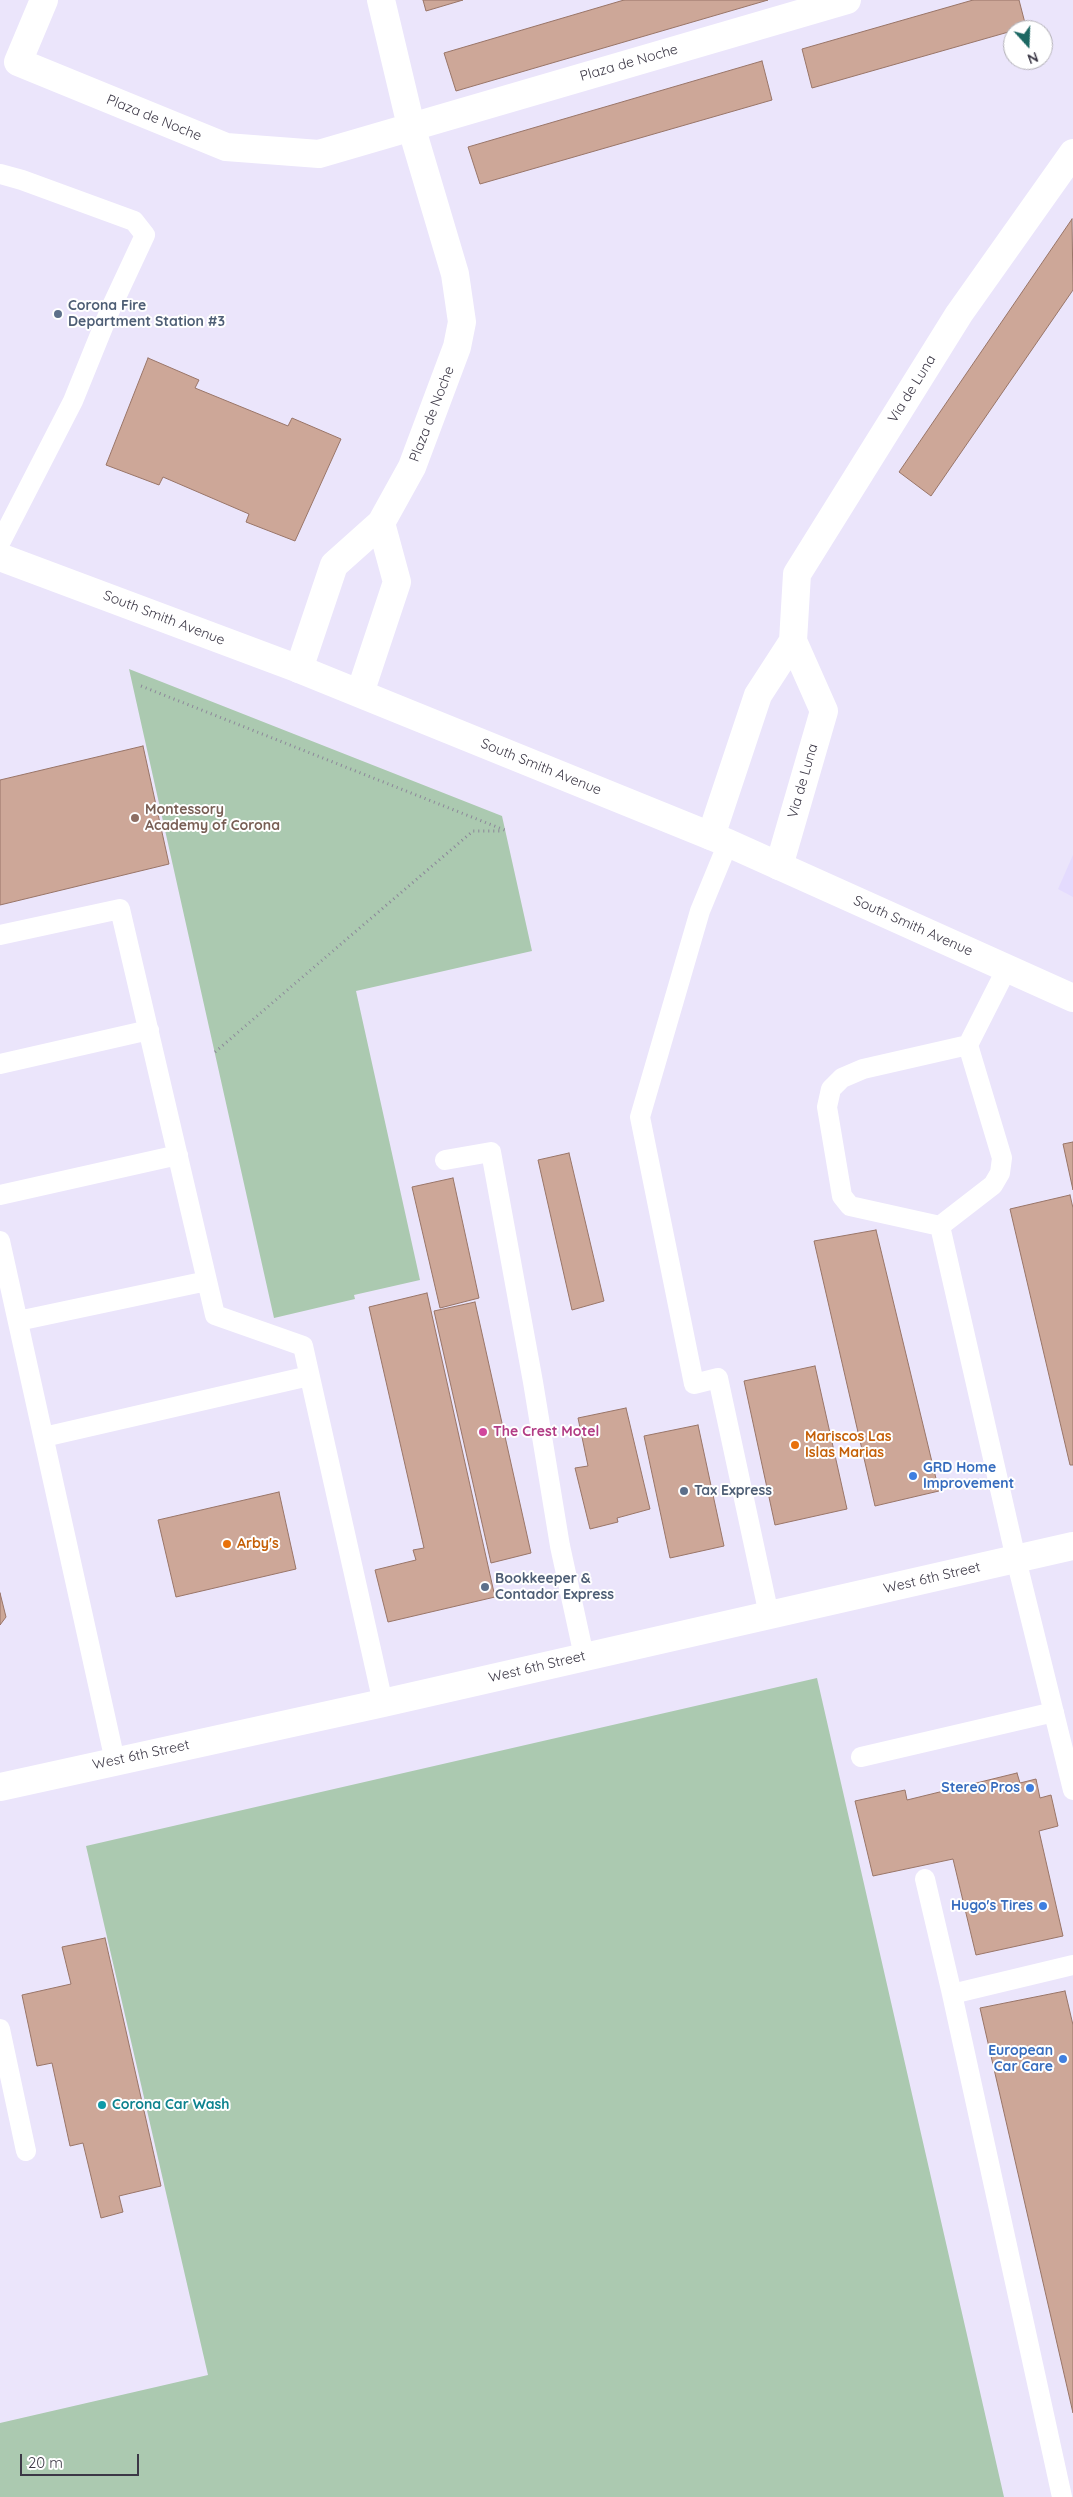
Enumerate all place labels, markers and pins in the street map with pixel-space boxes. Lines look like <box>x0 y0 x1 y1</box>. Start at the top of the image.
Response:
place label: Corona Fire Department Station #3 <box>68 298 225 331</box>
marker: Corona Fire Department Station #3 <box>52 308 64 320</box>
place label: Montessory Academy of Corona <box>145 802 280 834</box>
marker: Montessory Academy of Corona <box>129 812 141 824</box>
place label: The Crest Motel <box>493 1424 599 1440</box>
marker: The Crest Motel <box>477 1426 489 1438</box>
place label: Mariscos Las Islas Marias <box>805 1429 891 1461</box>
marker: Mariscos Las Islas Marias <box>789 1439 801 1451</box>
place label: GRD Home Improvement <box>923 1460 1014 1492</box>
marker: GRD Home Improvement <box>907 1470 919 1482</box>
place label: Tax Express <box>694 1483 772 1499</box>
marker: Tax Express <box>678 1485 690 1497</box>
place label: Arby's <box>237 1536 279 1552</box>
marker: Arby's <box>221 1538 233 1550</box>
place label: Bookkeeper & Contador Express <box>495 1571 614 1604</box>
marker: Bookkeeper & Contador Express <box>479 1581 491 1593</box>
place label: Stereo Pros <box>941 1780 1020 1796</box>
marker: Stereo Pros <box>1024 1782 1036 1794</box>
place label: Hugo's Tires <box>951 1898 1033 1914</box>
marker: Hugo's Tires <box>1037 1900 1049 1912</box>
place label: European Car Care <box>988 2043 1053 2076</box>
marker: European Car Care <box>1057 2053 1069 2065</box>
place label: Corona Car Wash <box>112 2097 229 2113</box>
marker: Corona Car Wash <box>96 2099 108 2111</box>

